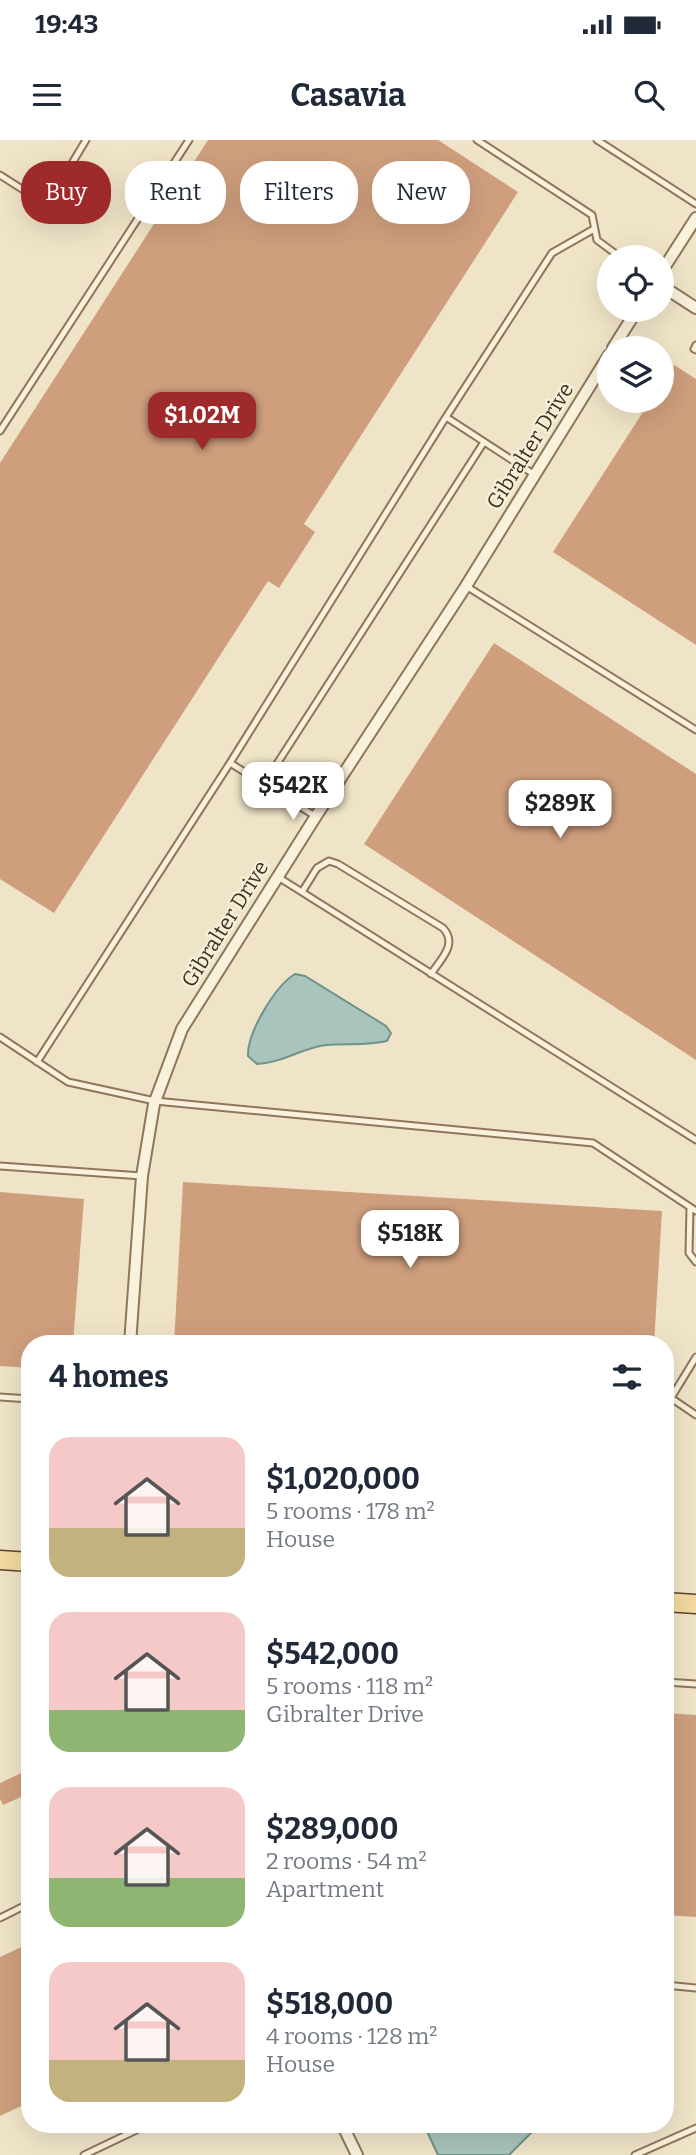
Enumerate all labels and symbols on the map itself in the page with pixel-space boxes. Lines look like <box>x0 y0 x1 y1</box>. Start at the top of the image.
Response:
street label: Gibralter Drive <box>481 378 579 514</box>
pin: $1.02M <box>145 392 259 452</box>
pin: $542K <box>244 762 342 822</box>
pin: $289K <box>511 780 609 840</box>
street label: Gibralter Drive <box>176 856 274 992</box>
pin: $518K <box>361 1210 459 1270</box>

